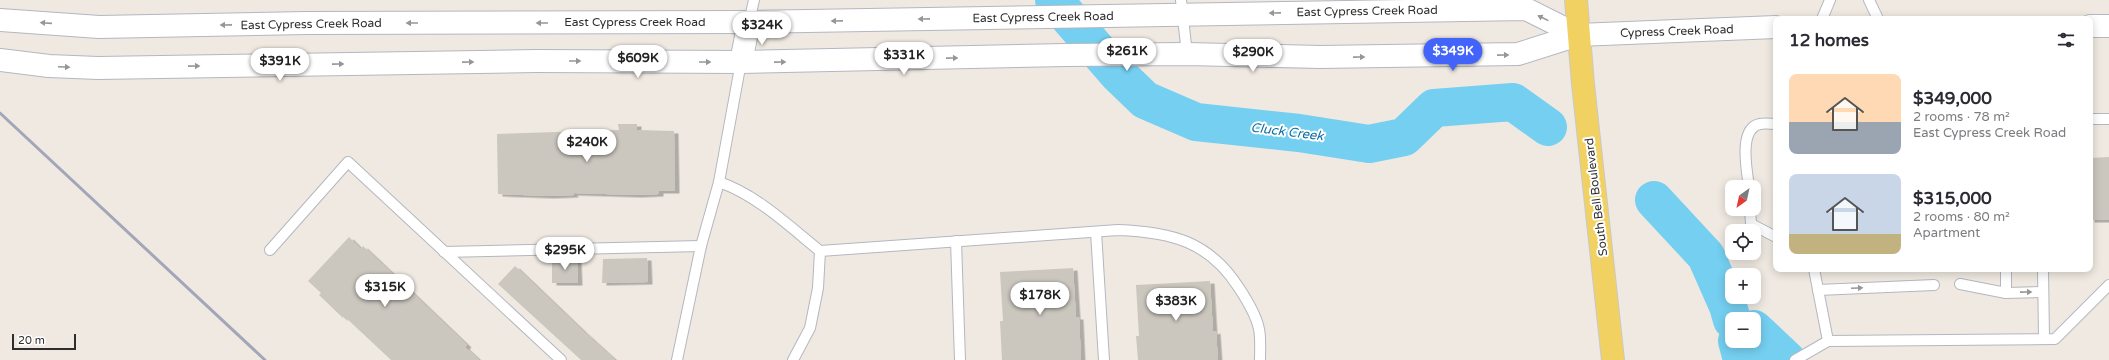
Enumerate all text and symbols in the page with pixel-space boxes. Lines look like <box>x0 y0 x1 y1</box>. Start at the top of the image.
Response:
street label: East Cypress Creek Road <box>1296 3 1438 19</box>
street label: East Cypress Creek Road <box>972 9 1114 25</box>
one-way arrow <box>1269 9 1281 16</box>
pin: $324K <box>734 12 790 46</box>
street label: East Cypress Creek Road <box>564 15 706 29</box>
one-way arrow <box>1538 15 1549 21</box>
street label: East Cypress Creek Road <box>240 16 382 32</box>
one-way arrow <box>917 16 930 22</box>
text: $324K <box>741 17 783 33</box>
one-way arrow <box>830 18 843 24</box>
one-way arrow <box>536 19 548 26</box>
one-way arrow <box>40 20 52 27</box>
one-way arrow <box>405 20 418 26</box>
one-way arrow <box>219 22 232 28</box>
street label: Cypress Creek Road <box>1620 22 1734 40</box>
icon: filters <box>2055 29 2077 51</box>
text: 12 homes <box>1789 30 1869 51</box>
pin: $261K <box>1099 38 1155 72</box>
pin: $349K <box>1425 38 1481 72</box>
pin: $290K <box>1225 39 1281 73</box>
pin: $331K <box>876 42 932 76</box>
text: $261K <box>1106 43 1148 59</box>
text: $349K <box>1432 43 1474 59</box>
text: $290K <box>1232 44 1274 60</box>
pin: $609K <box>610 45 666 79</box>
text: $331K <box>883 47 925 63</box>
pin: $391K <box>252 48 308 82</box>
text: $609K <box>617 50 659 66</box>
one-way arrow <box>1497 52 1510 58</box>
text: $391K <box>259 53 301 69</box>
one-way arrow <box>1353 54 1366 60</box>
one-way arrow <box>946 55 959 61</box>
one-way arrow <box>569 58 582 64</box>
one-way arrow <box>774 58 786 65</box>
one-way arrow <box>462 59 475 65</box>
one-way arrow <box>699 59 712 65</box>
one-way arrow <box>332 61 345 67</box>
one-way arrow <box>58 63 70 70</box>
one-way arrow <box>188 63 200 70</box>
text: $349,000 <box>1913 88 1992 109</box>
icon: home <box>1821 90 1869 138</box>
text: 2 rooms · 78 m² <box>1913 109 2010 125</box>
water label: Cluck Creek <box>1250 120 1325 145</box>
text: East Cypress Creek Road <box>1913 125 2066 141</box>
pin: $240K <box>559 129 615 163</box>
text: $240K <box>566 134 608 150</box>
street label: South Bell Boulevard <box>1582 137 1610 257</box>
north arrow <box>1725 180 1761 216</box>
map controls <box>1725 180 1761 348</box>
text: $315,000 <box>1913 188 1992 209</box>
icon: home <box>1821 190 1869 238</box>
text: 2 rooms · 80 m² <box>1913 209 2010 225</box>
button: locate <box>1725 224 1761 260</box>
text: Apartment <box>1913 225 1980 241</box>
pin: $295K <box>537 237 593 271</box>
text: $295K <box>544 242 586 258</box>
button: + <box>1725 268 1761 304</box>
pin: $315K <box>357 274 413 308</box>
text: $315K <box>364 279 406 295</box>
pin: $178K <box>1012 282 1068 316</box>
one-way arrow <box>1851 285 1863 292</box>
text: $178K <box>1019 287 1061 303</box>
pin: $383K <box>1148 288 1204 322</box>
one-way arrow <box>2020 289 2033 295</box>
text: $383K <box>1155 293 1197 309</box>
button: − <box>1725 312 1761 348</box>
scale bar <box>12 332 76 351</box>
text: 20 m <box>18 334 45 347</box>

